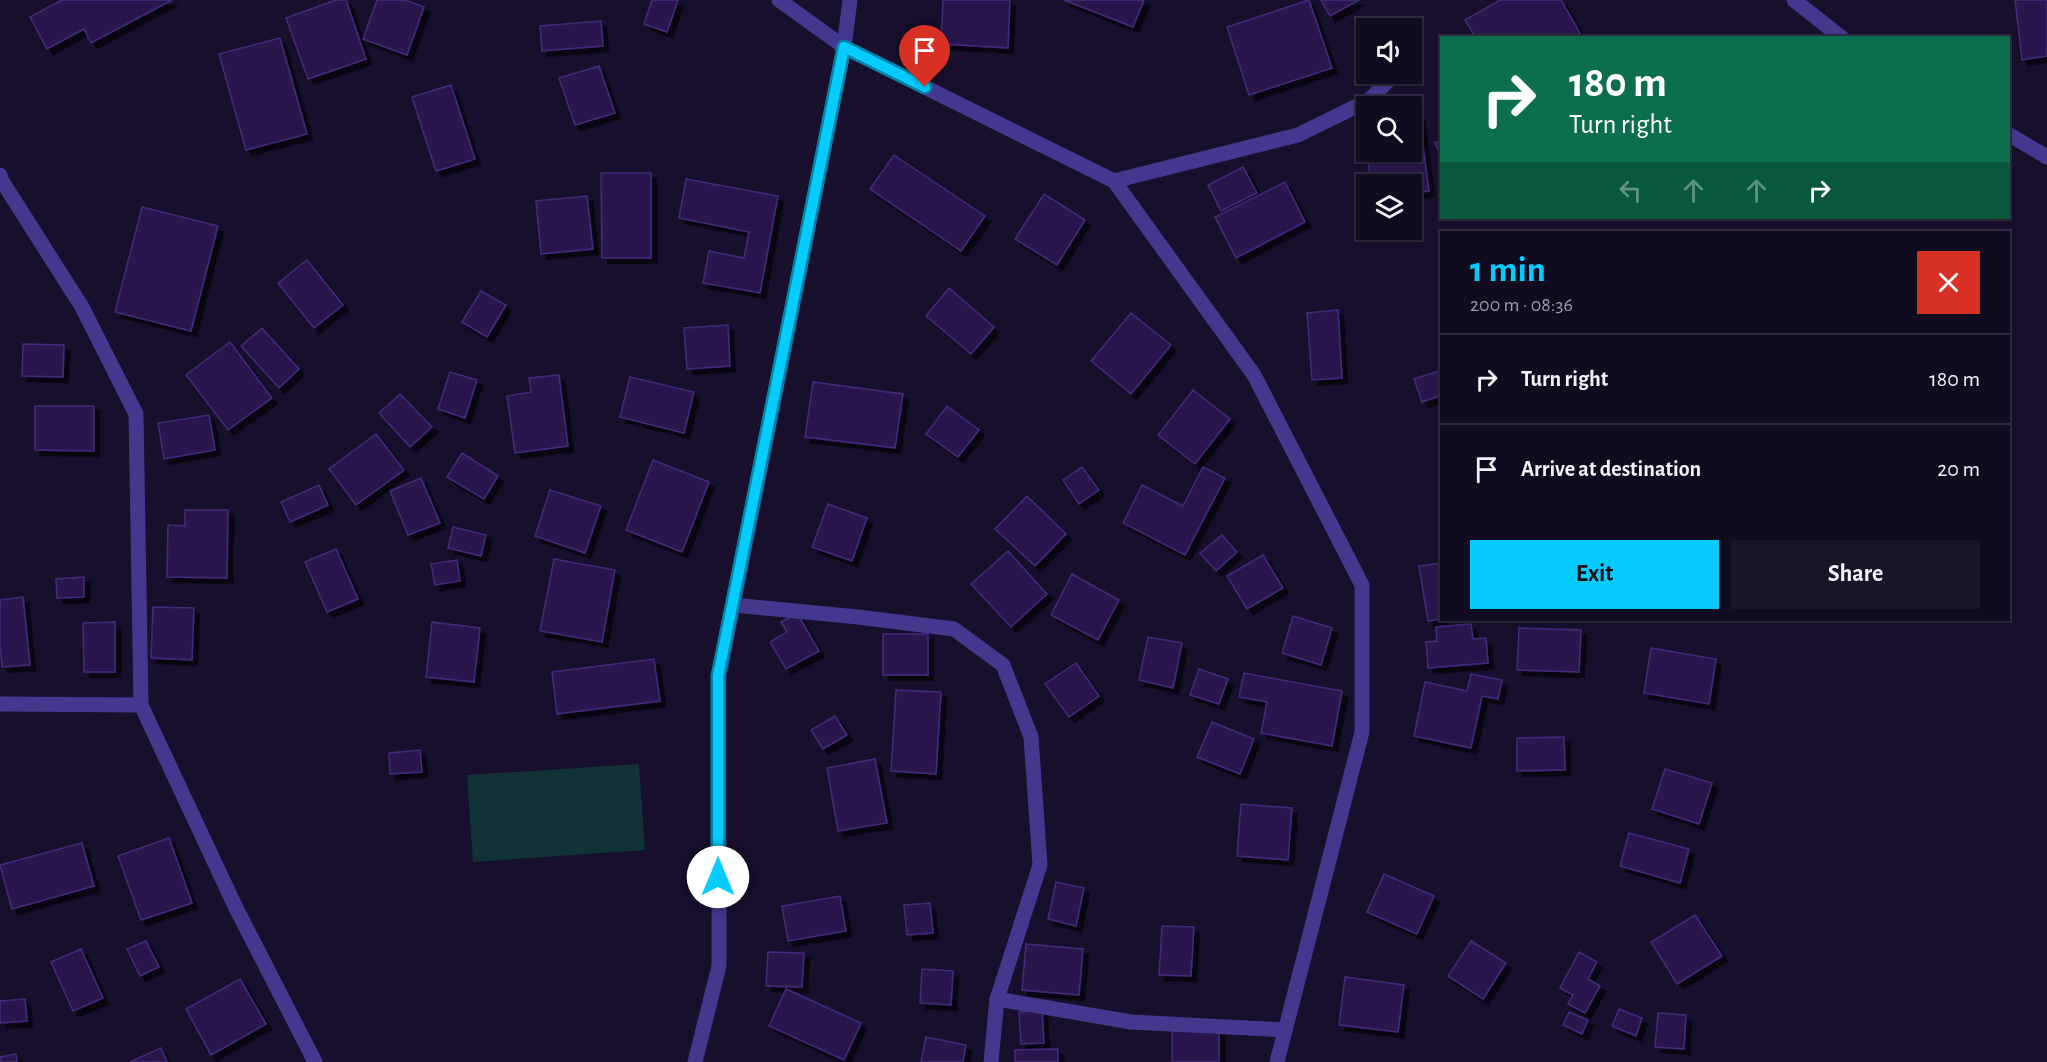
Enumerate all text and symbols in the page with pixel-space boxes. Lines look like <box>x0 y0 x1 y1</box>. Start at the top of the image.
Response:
map controls <box>1356 18 1422 240</box>
button: sound <box>1356 18 1422 84</box>
pin <box>899 25 950 87</box>
icon: arrive <box>908 34 941 67</box>
icon: right <box>1470 60 1548 138</box>
text: 180 m <box>1569 62 1667 104</box>
button: search <box>1356 96 1422 162</box>
text: Turn right <box>1569 111 1672 138</box>
button: layers <box>1356 174 1422 240</box>
icon: left <box>1614 174 1647 207</box>
icon: ahead <box>1677 174 1710 207</box>
icon: ahead <box>1740 174 1773 207</box>
icon: right <box>1803 174 1836 207</box>
button: close <box>1917 251 1980 314</box>
text: 1 min <box>1470 252 1546 288</box>
text: 200 m · 08:36 <box>1470 295 1573 315</box>
icon: right <box>1470 363 1503 396</box>
text: Turn right <box>1521 368 1608 390</box>
text: 180 m <box>1929 368 1980 390</box>
icon: arrive <box>1470 453 1503 486</box>
text: Arrive at destination <box>1521 458 1701 480</box>
text: 20 m <box>1937 458 1980 480</box>
button: Exit <box>1470 540 1719 609</box>
button: Share <box>1731 540 1980 609</box>
position arrow <box>686 845 750 909</box>

